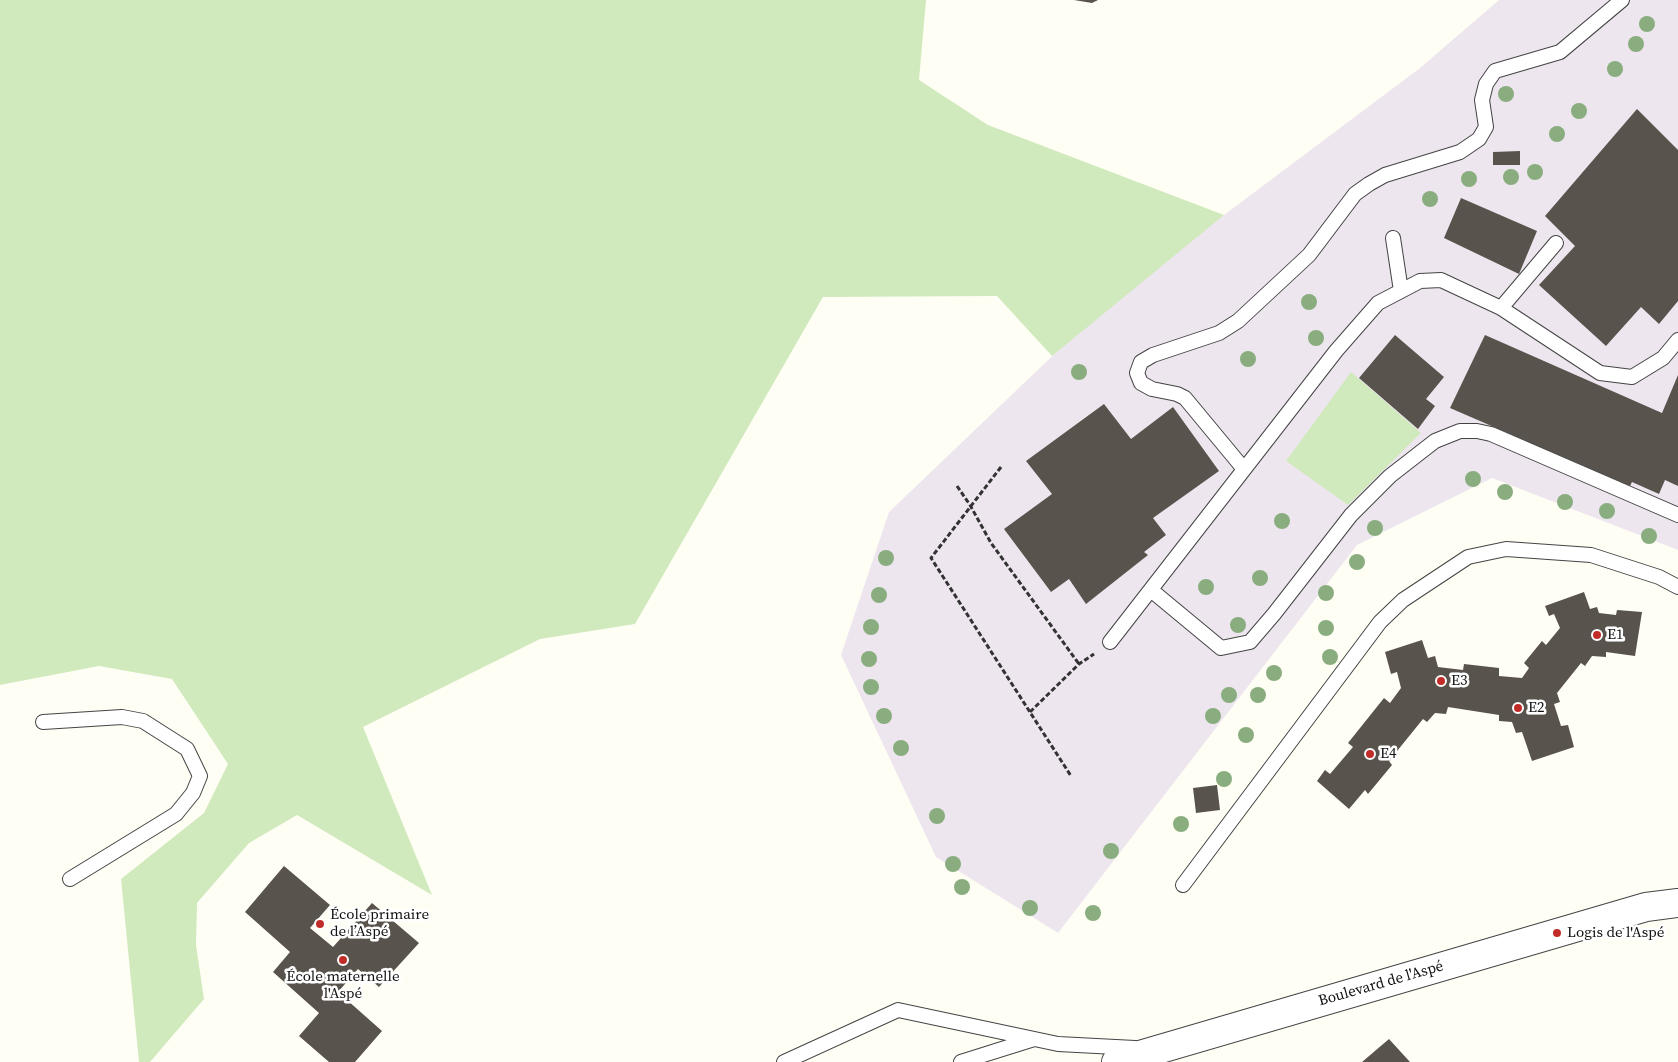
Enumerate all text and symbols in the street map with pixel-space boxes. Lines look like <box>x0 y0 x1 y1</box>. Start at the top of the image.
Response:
place label: E1 <box>1607 626 1624 644</box>
marker: E1 <box>1591 629 1603 641</box>
place label: E3 <box>1451 672 1468 690</box>
marker: E3 <box>1435 675 1447 687</box>
place label: E2 <box>1528 699 1545 717</box>
marker: E2 <box>1512 702 1524 714</box>
place label: E4 <box>1380 745 1397 763</box>
marker: E4 <box>1364 748 1376 760</box>
place label: École primaire de l’Aspé <box>330 906 429 941</box>
marker: École primaire de l’Aspé <box>314 918 326 930</box>
place label: Logis de l'Aspé <box>1567 924 1664 942</box>
marker: Logis de l'Aspé <box>1551 927 1563 939</box>
marker: École maternelle l'Aspé <box>337 954 349 966</box>
street label: Boulevard de l'Aspé <box>1316 958 1446 1010</box>
place label: École maternelle l'Aspé <box>286 968 400 1003</box>

